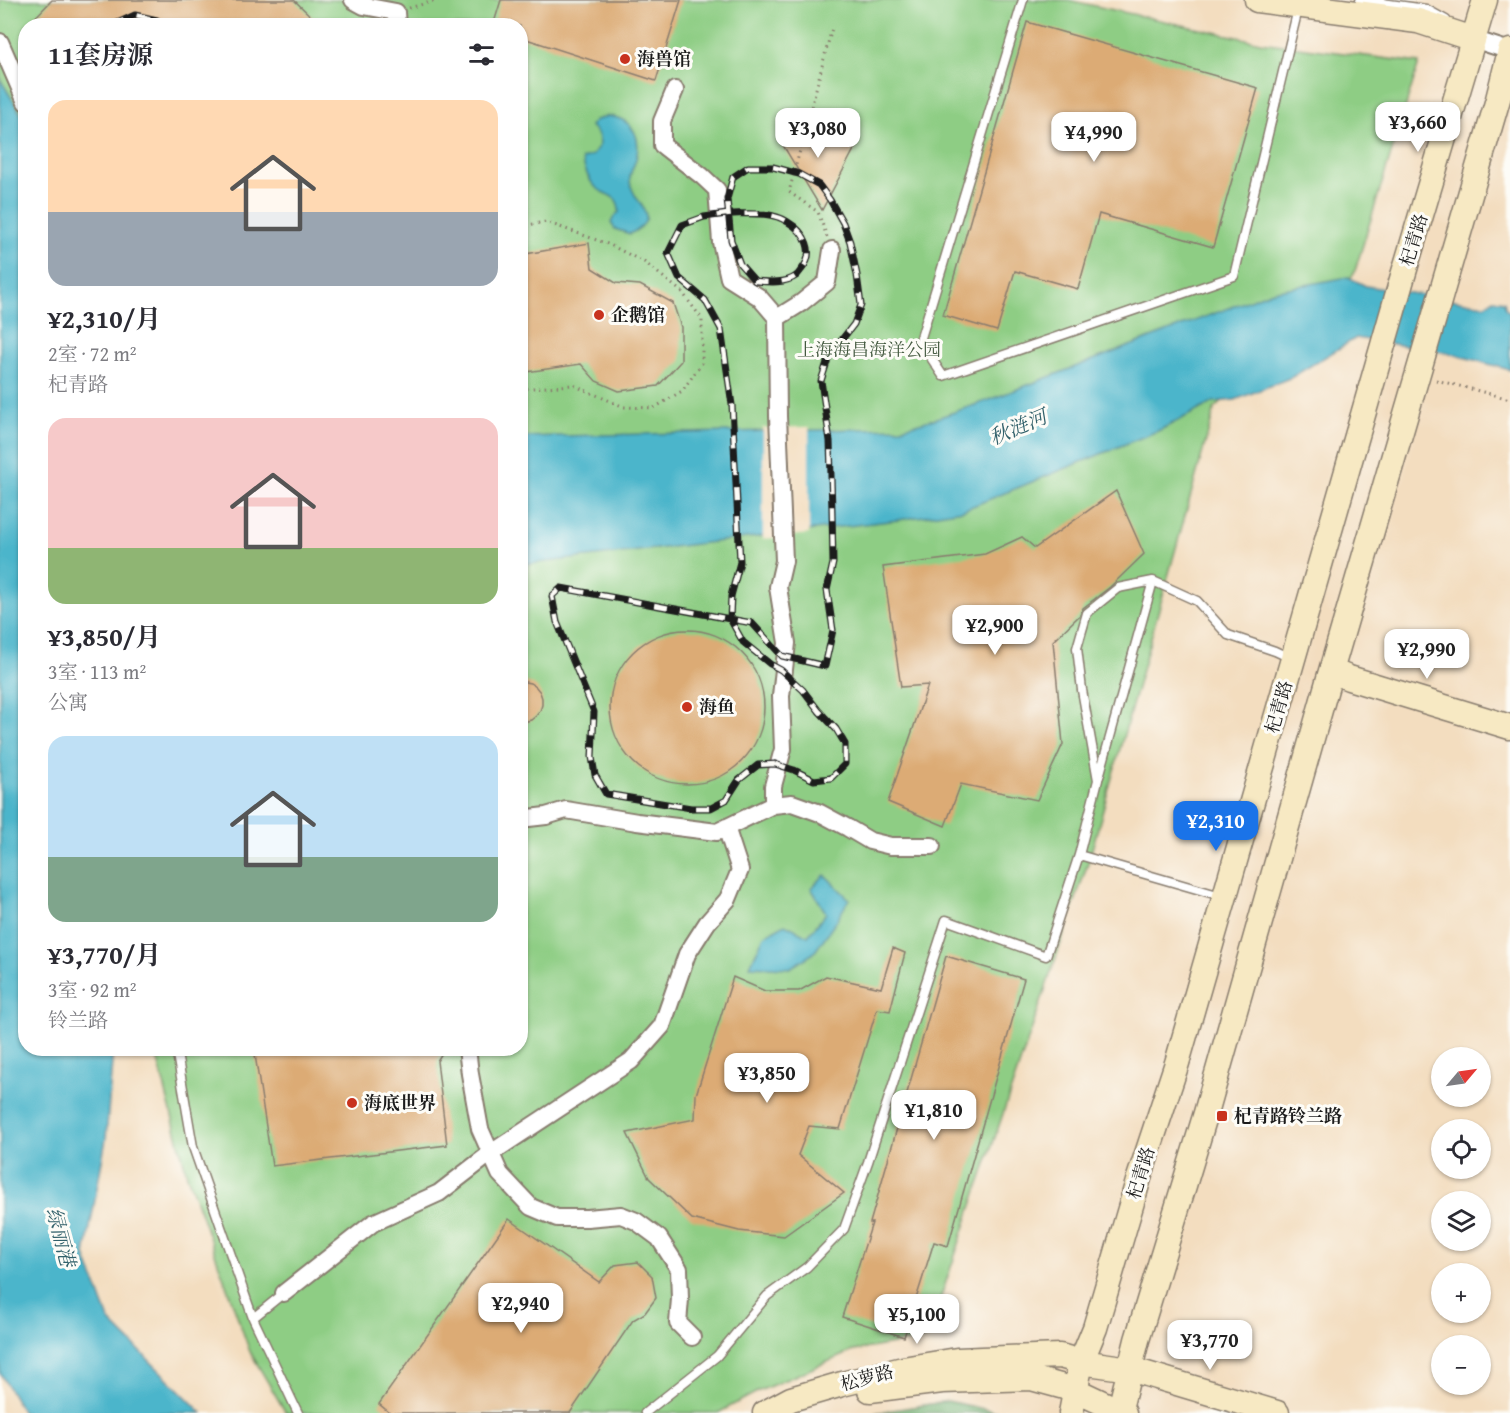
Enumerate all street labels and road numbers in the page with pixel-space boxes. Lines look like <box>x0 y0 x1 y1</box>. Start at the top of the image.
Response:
street label: 杞青路 <box>1393 210 1434 270</box>
street label: 杞青路 <box>1258 677 1299 737</box>
street label: 杞青路 <box>1120 1143 1161 1203</box>
street label: 松萝路 <box>837 1357 896 1398</box>

